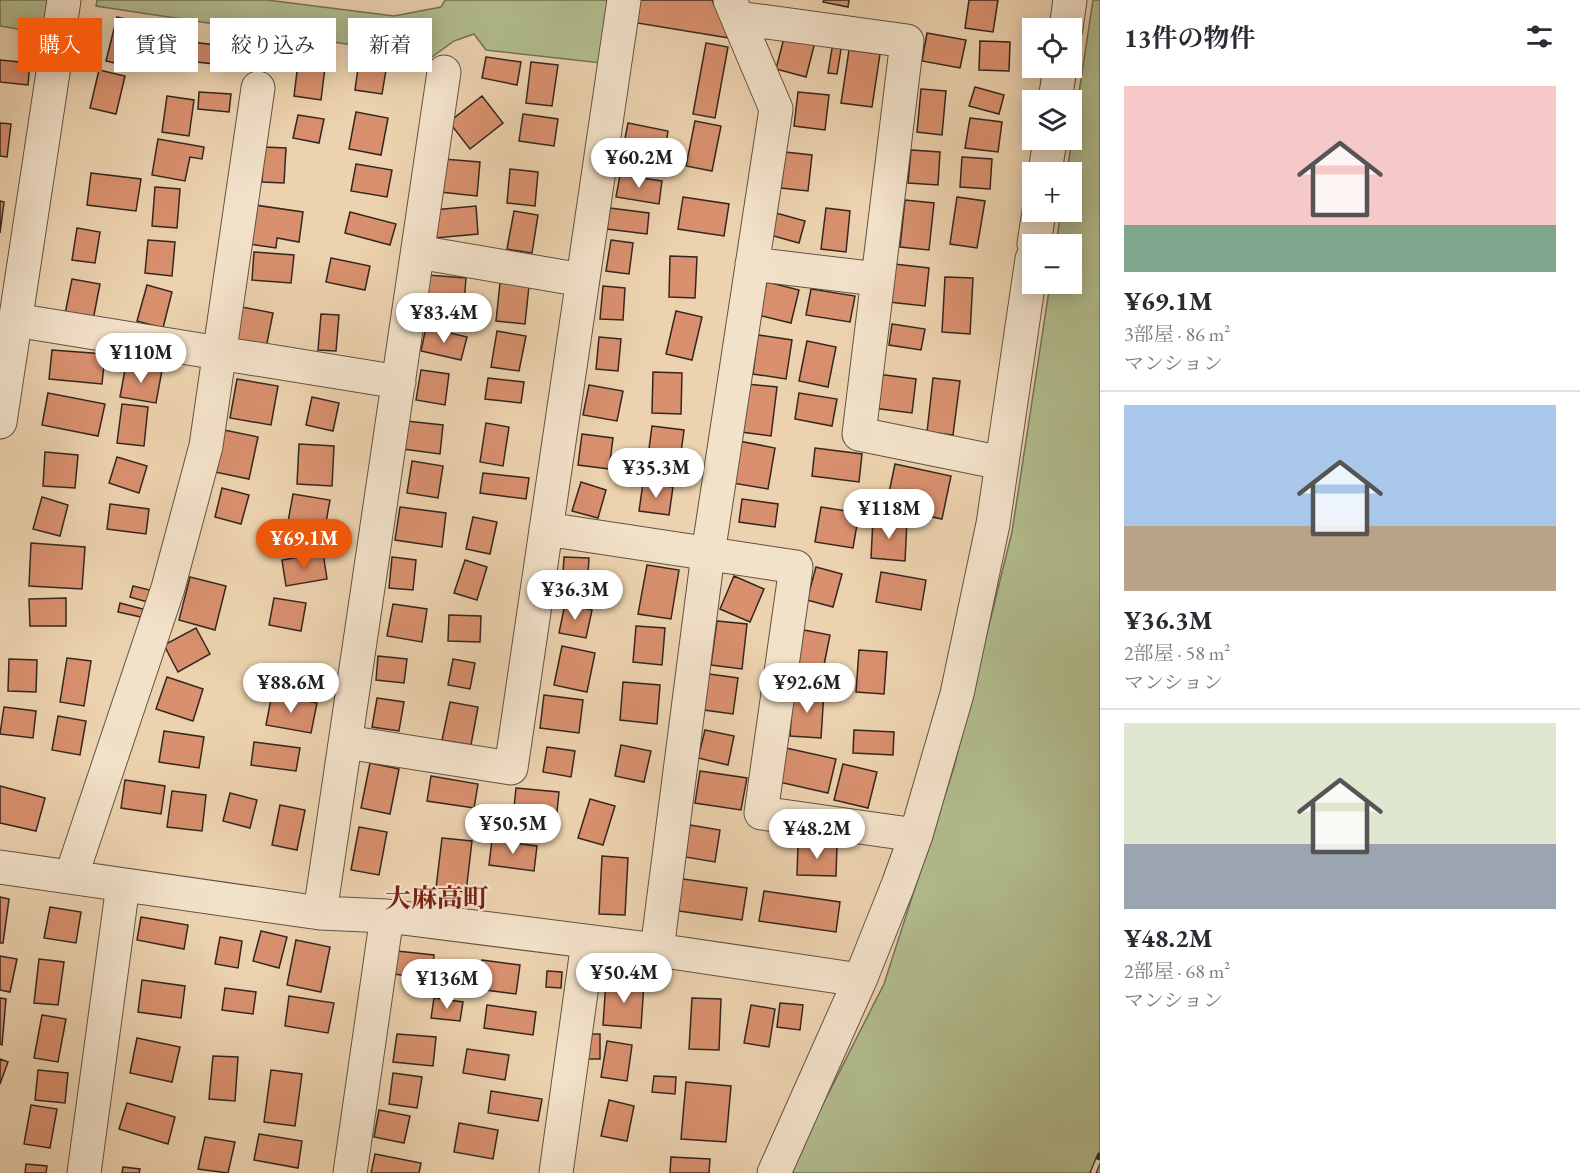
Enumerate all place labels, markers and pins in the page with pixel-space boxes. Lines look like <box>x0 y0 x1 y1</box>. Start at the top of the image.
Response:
pin: ¥60.2M <box>590 138 688 189</box>
pin: ¥83.4M <box>395 293 493 344</box>
pin: ¥110M <box>99 333 183 384</box>
pin: ¥35.3M <box>607 448 705 499</box>
pin: ¥118M <box>847 489 931 540</box>
pin: ¥69.1M <box>255 519 353 570</box>
pin: ¥36.3M <box>526 570 624 621</box>
pin: ¥88.6M <box>242 663 340 714</box>
pin: ¥92.6M <box>758 663 856 714</box>
pin: ¥50.5M <box>464 804 562 855</box>
pin: ¥48.2M <box>768 809 866 860</box>
pin: ¥50.4M <box>575 953 673 1004</box>
pin: ¥136M <box>405 959 489 1010</box>

